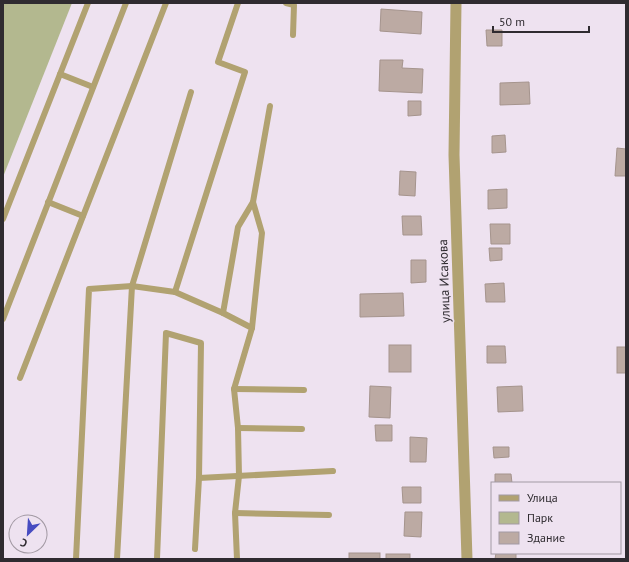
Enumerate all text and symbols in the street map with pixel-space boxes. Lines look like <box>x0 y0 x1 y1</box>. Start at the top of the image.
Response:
scale bar <box>493 8 589 34</box>
text: 50 m <box>499 14 525 29</box>
street label: улица Исакова <box>434 239 454 323</box>
legend <box>491 482 621 554</box>
text: Улица <box>527 490 558 505</box>
text: Парк <box>527 510 553 525</box>
north arrow <box>8 514 48 554</box>
text: Здание <box>527 530 565 545</box>
text: С <box>18 535 30 551</box>

